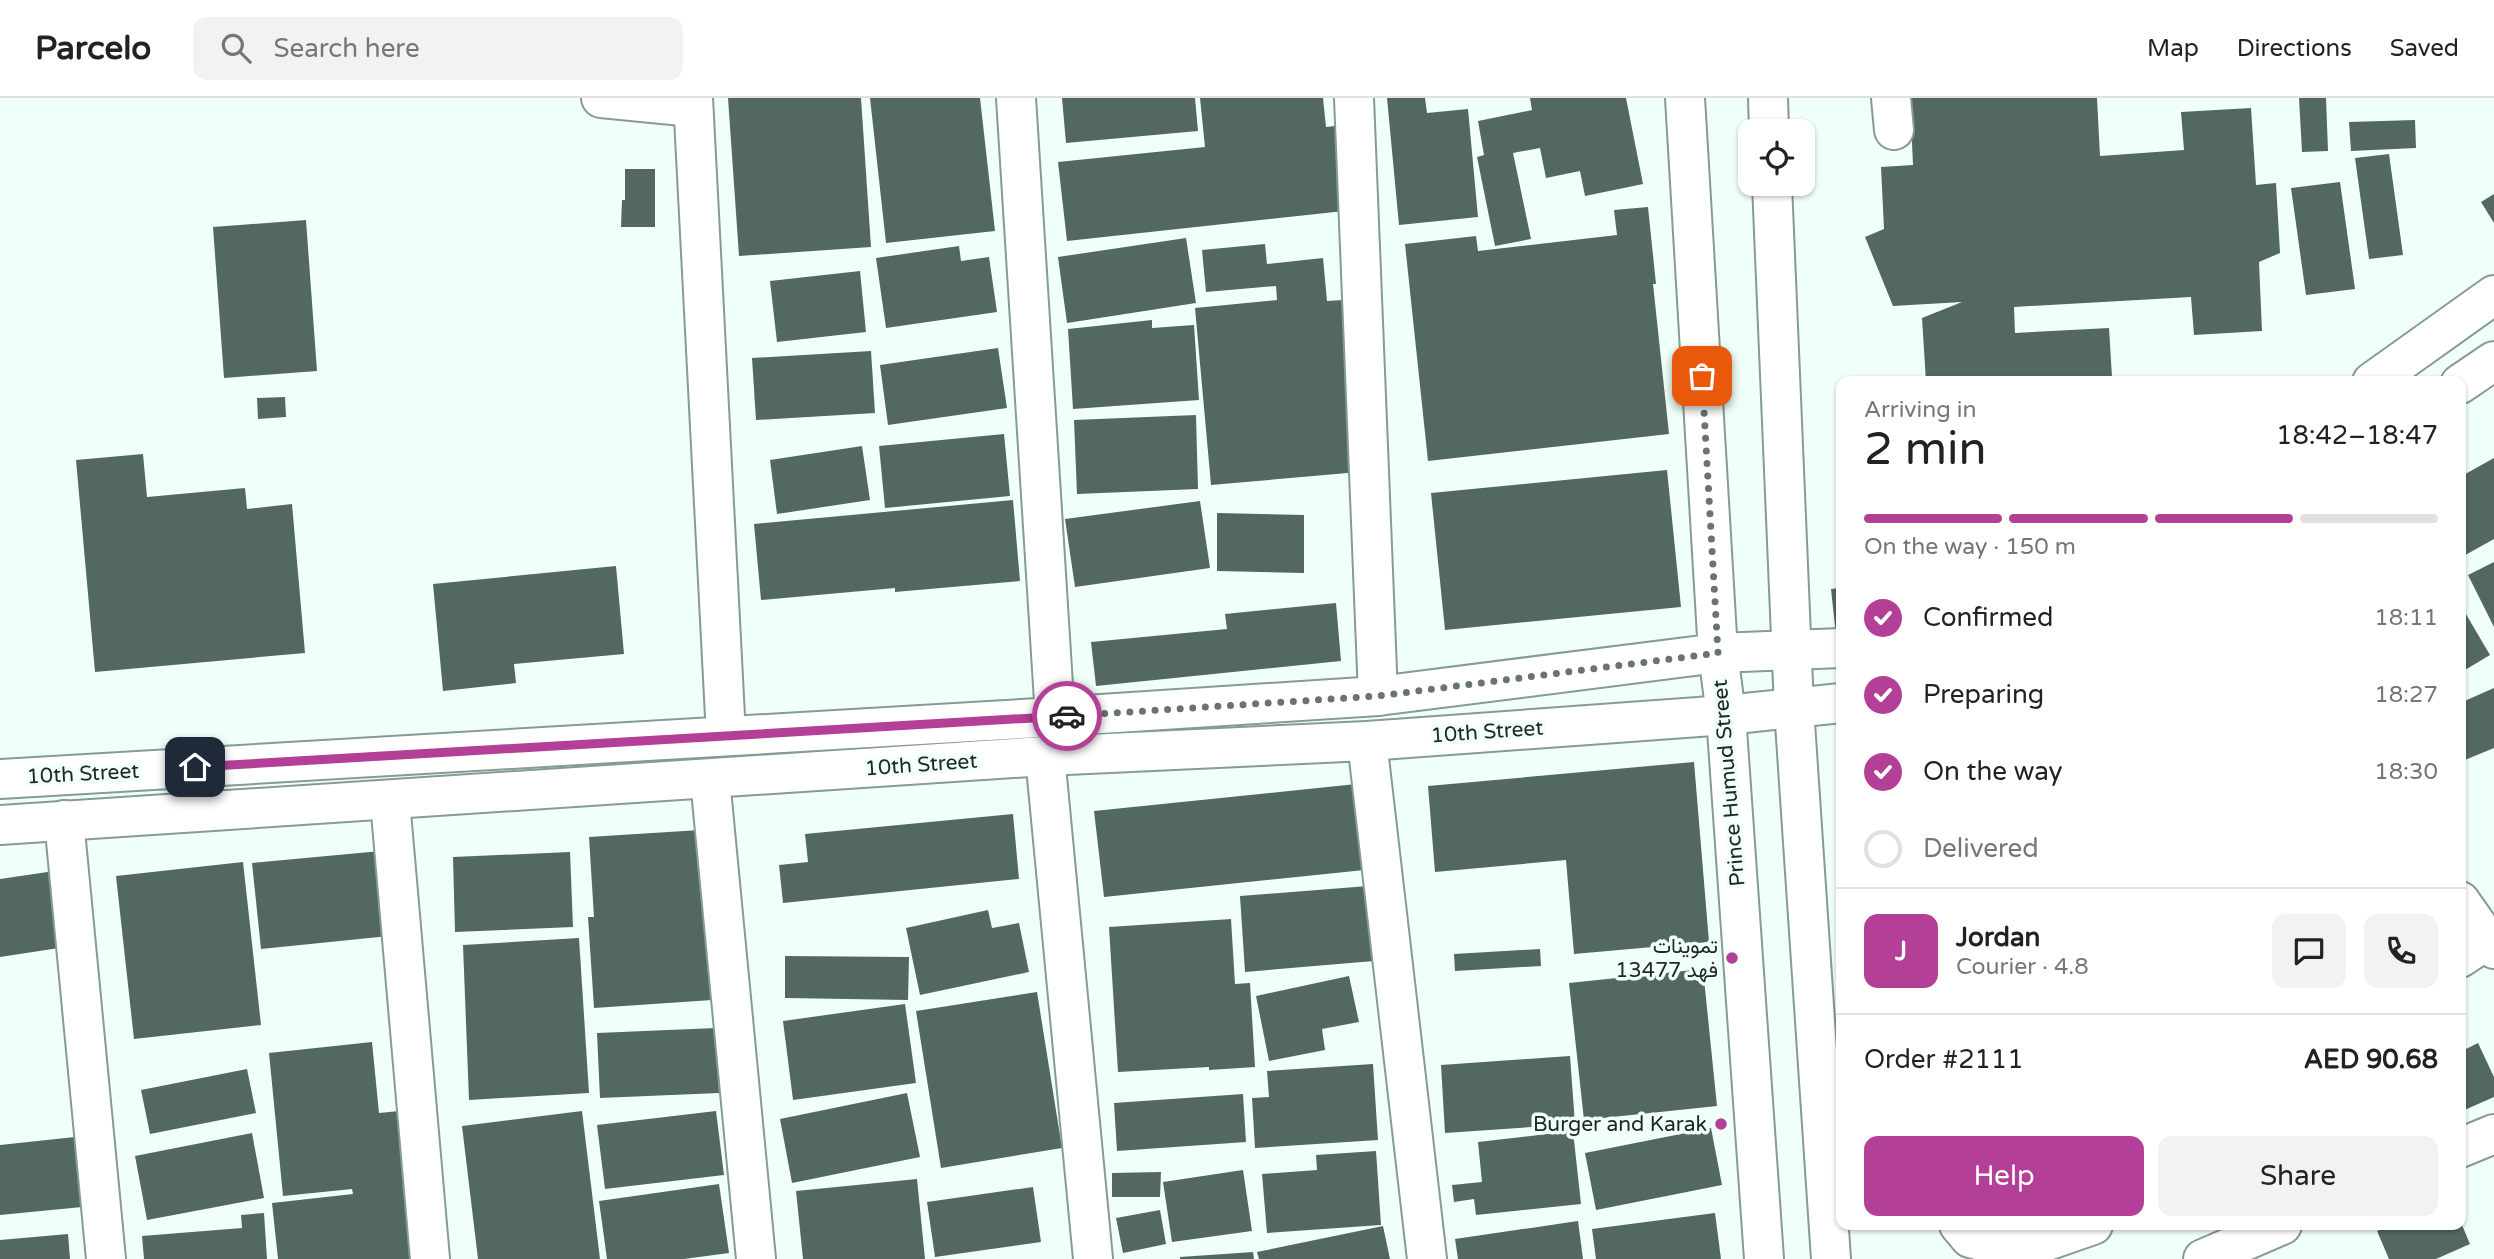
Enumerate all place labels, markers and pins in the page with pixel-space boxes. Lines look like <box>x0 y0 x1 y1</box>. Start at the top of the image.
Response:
pin <box>1672 346 1732 406</box>
pin <box>165 737 225 797</box>
place label: تموينات فهد 13477 <box>1615 934 1718 983</box>
marker: تموينات فهد 13477 <box>1724 950 1740 966</box>
place label: Burger and Karak <box>1533 1112 1707 1137</box>
marker: Burger and Karak <box>1713 1116 1729 1132</box>

